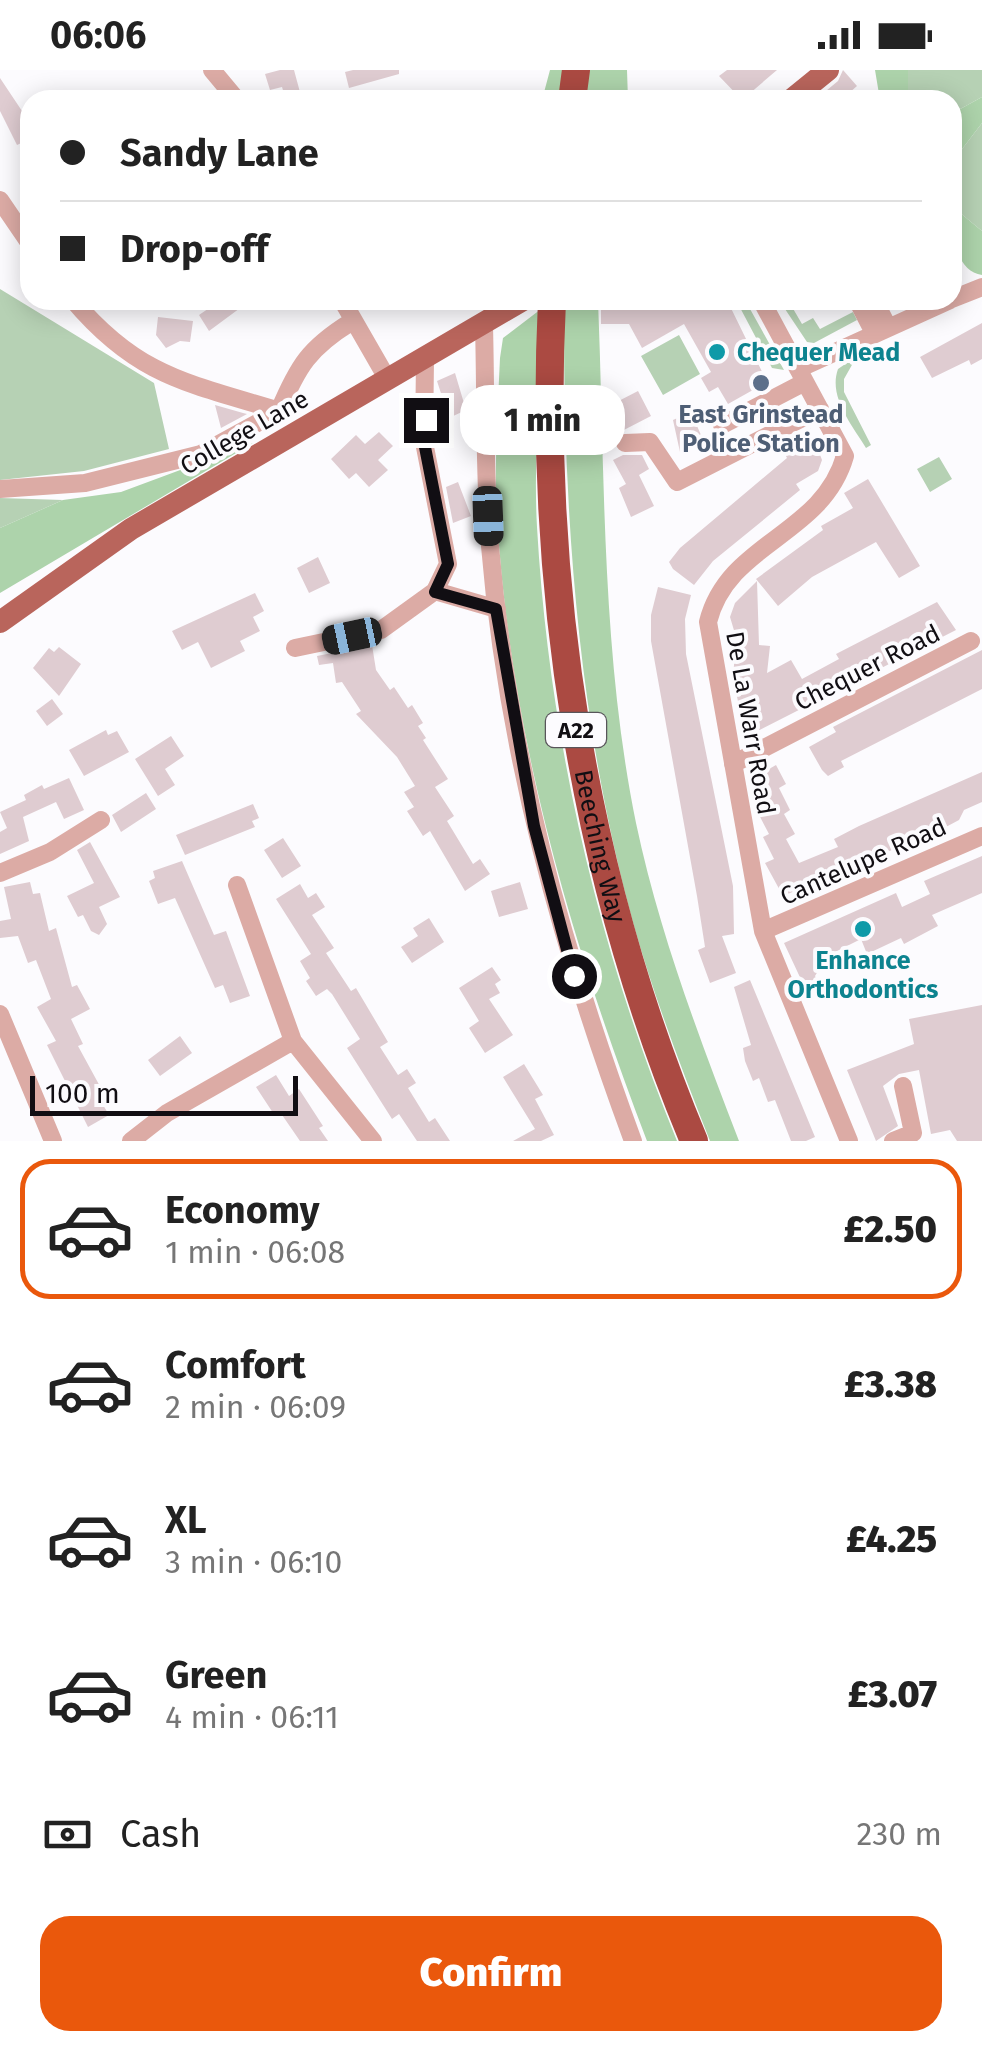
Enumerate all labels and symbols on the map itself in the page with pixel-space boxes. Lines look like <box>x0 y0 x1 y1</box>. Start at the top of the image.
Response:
place label: Chequer Mead <box>737 338 900 368</box>
marker: Chequer Mead <box>706 341 728 363</box>
marker: East Grinstead Police Station <box>750 372 772 394</box>
street label: College Lane <box>175 384 314 482</box>
callout: 1 min <box>461 385 626 455</box>
route end <box>404 398 449 443</box>
place label: East Grinstead Police Station <box>678 400 844 459</box>
car <box>472 485 504 547</box>
car <box>320 615 384 657</box>
street label: Chequer Road <box>790 618 945 717</box>
street label: De La Warr Road <box>719 629 781 817</box>
road number: A22 <box>546 713 606 747</box>
street label: Beeching Way <box>568 767 632 927</box>
street label: Cantelupe Road <box>776 812 951 912</box>
marker: Enhance Orthodontics <box>852 918 874 940</box>
place label: Enhance Orthodontics <box>788 946 938 1005</box>
route start <box>552 954 597 999</box>
scale bar <box>30 1071 298 1116</box>

